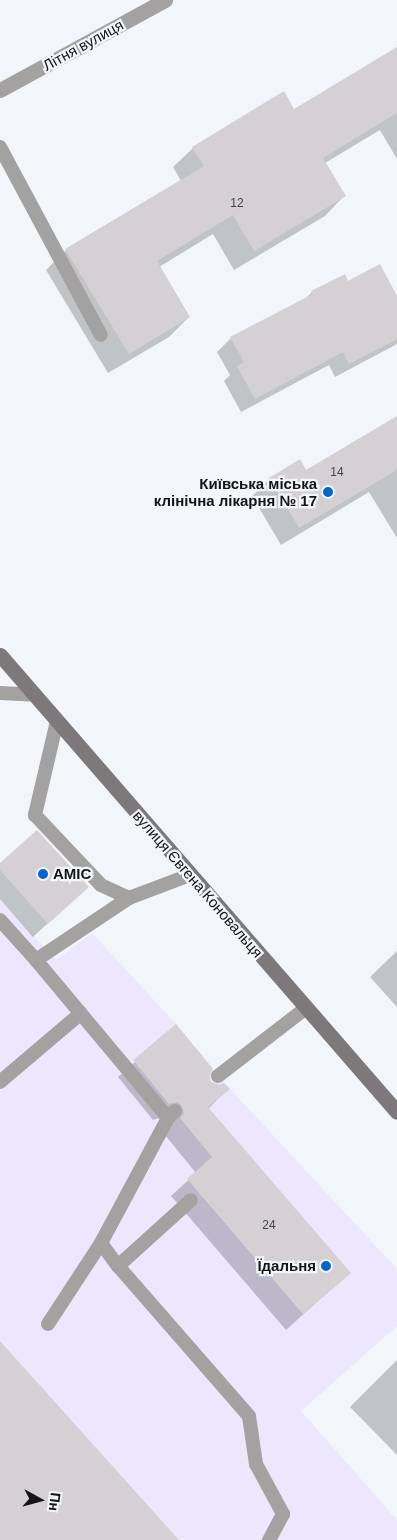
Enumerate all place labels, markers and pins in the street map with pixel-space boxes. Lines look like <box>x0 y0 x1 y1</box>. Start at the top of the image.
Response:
place label: Київська міська клінічна лікарня № 17 <box>154 474 317 509</box>
marker: Київська міська клінічна лікарня № 17 <box>321 485 335 499</box>
place label: AMIC <box>53 865 91 883</box>
marker: AMIC <box>37 868 49 880</box>
place label: Їдальня <box>257 1257 316 1275</box>
marker: Їдальня <box>320 1260 332 1272</box>

